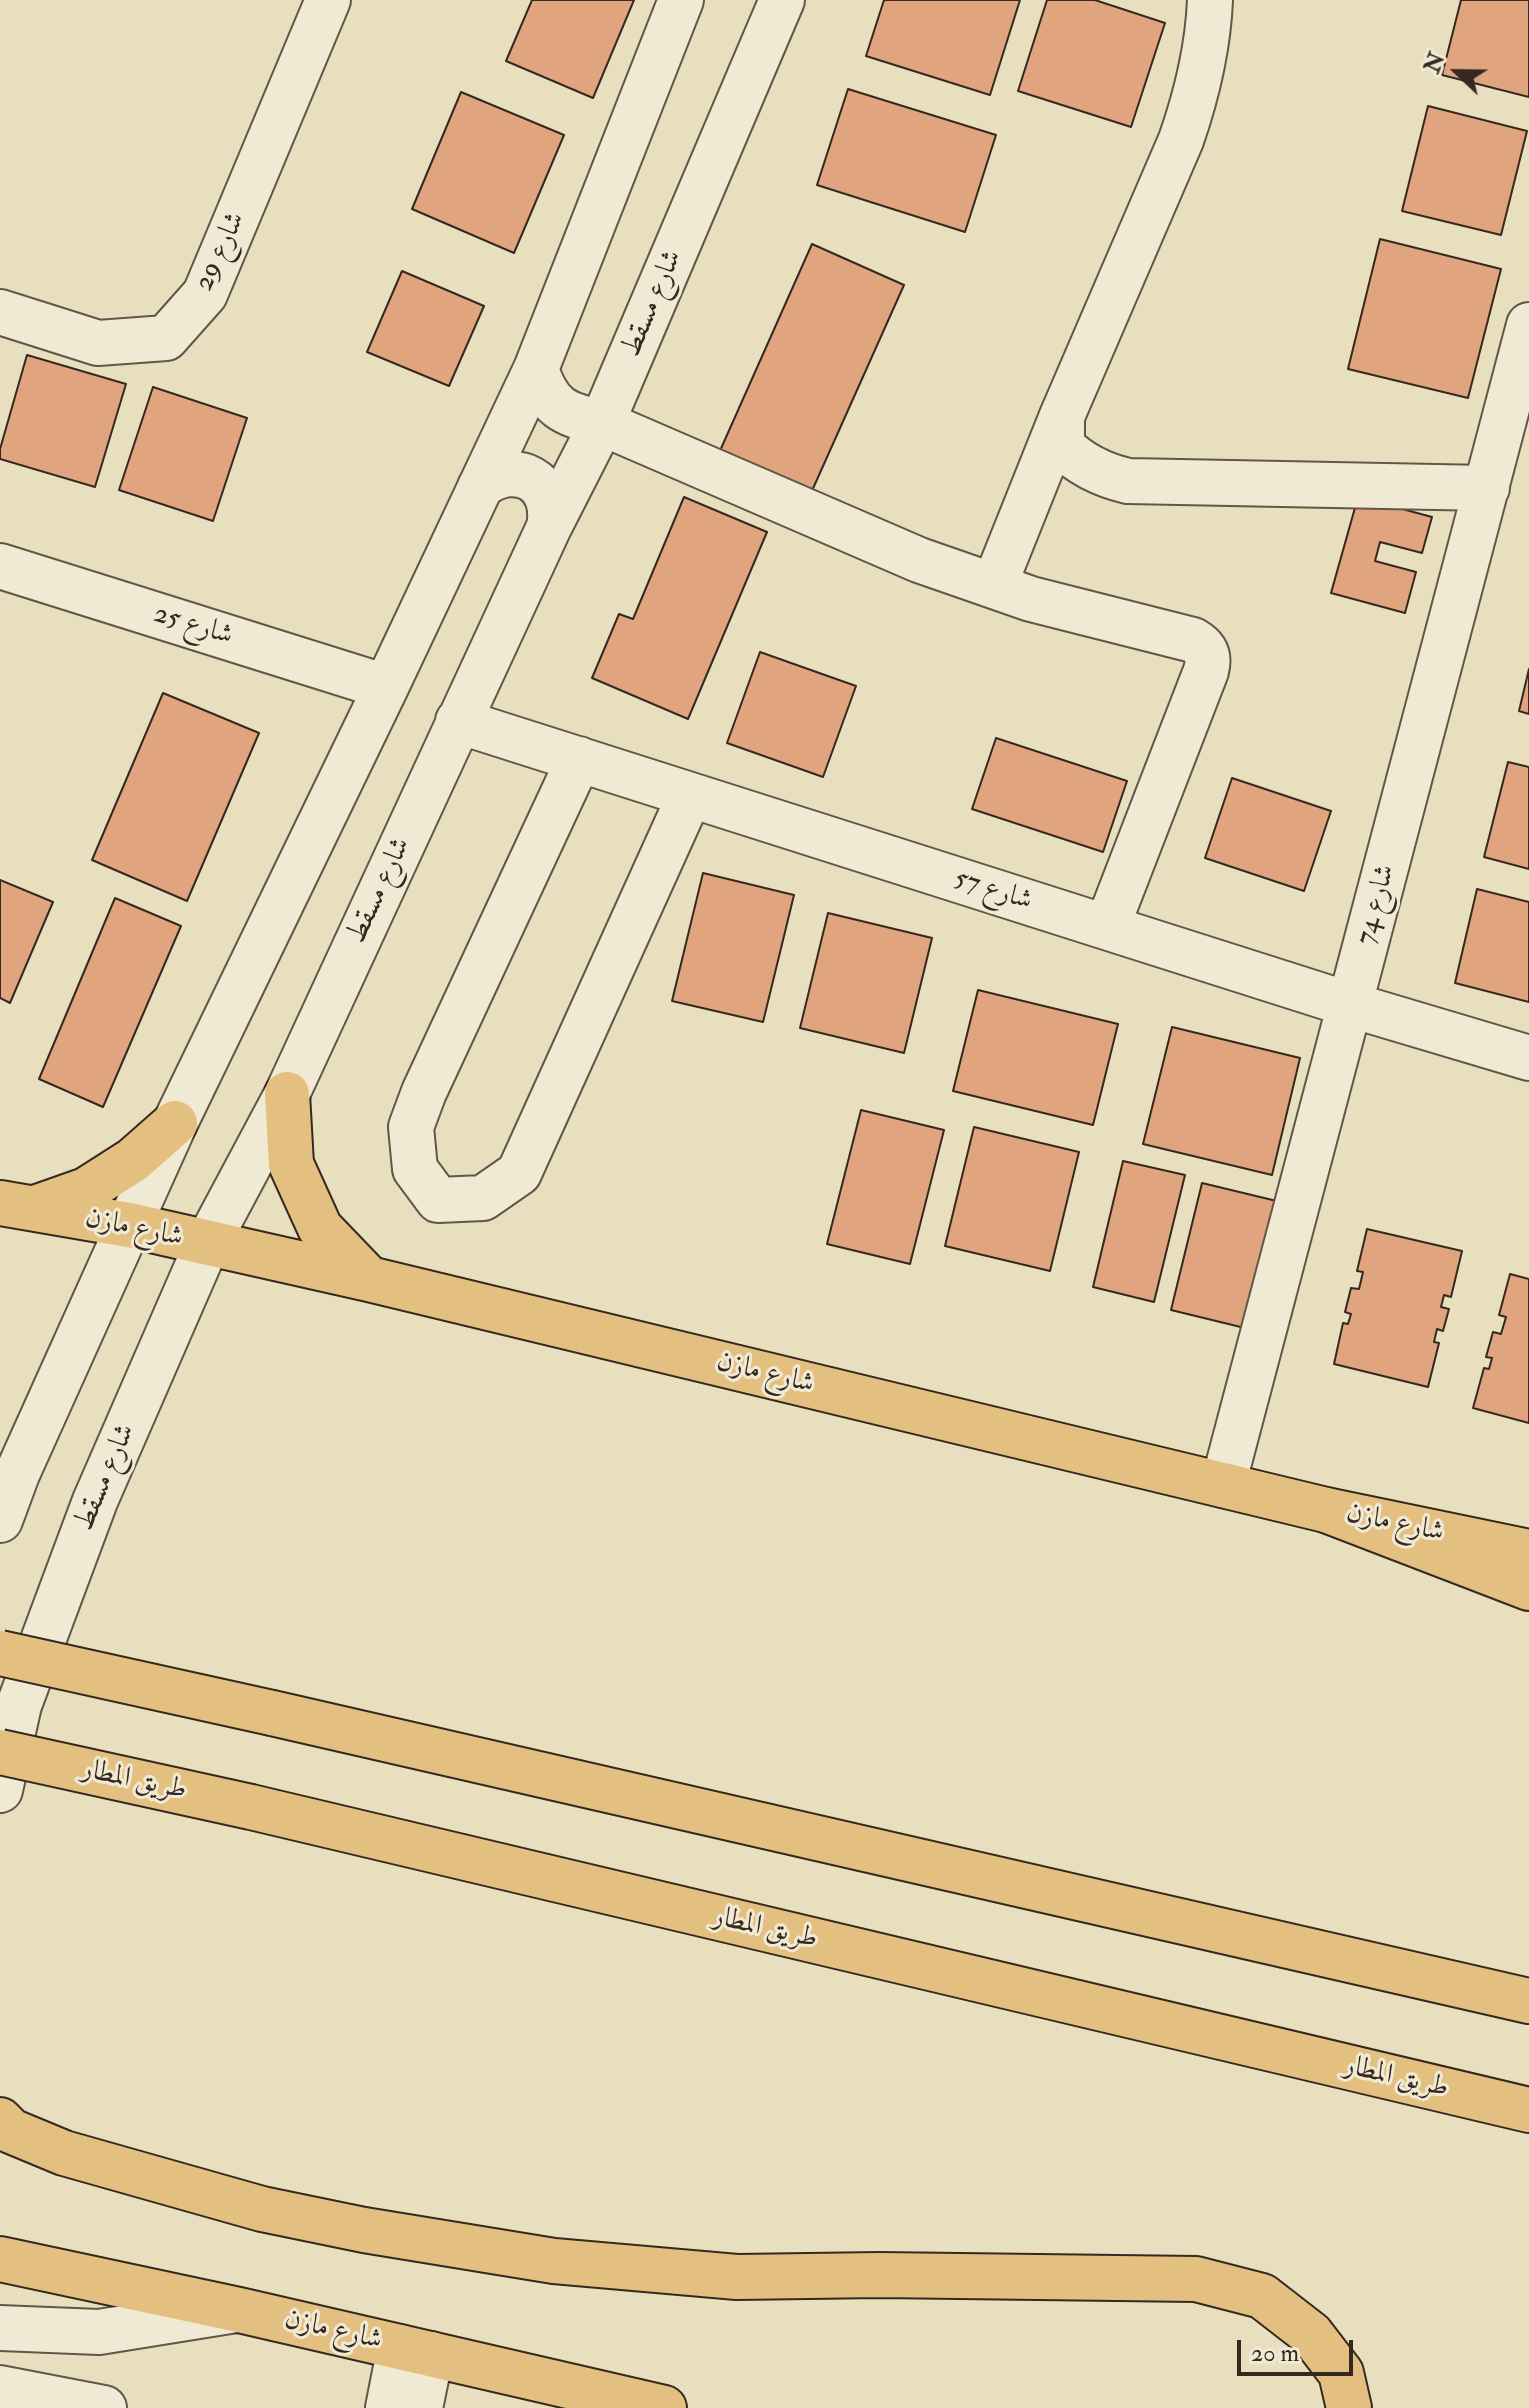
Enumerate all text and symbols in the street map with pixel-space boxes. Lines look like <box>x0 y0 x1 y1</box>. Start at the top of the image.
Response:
north arrow <box>1417 32 1497 112</box>
text: N <box>1418 49 1451 77</box>
street label: شارع 29 <box>188 207 254 297</box>
street label: شارع مسقط <box>615 245 691 363</box>
street label: شارع 25 <box>149 598 237 654</box>
street label: شارع مسقط <box>341 833 419 949</box>
street label: شارع 74 <box>1350 861 1404 949</box>
street label: شارع 57 <box>950 863 1036 919</box>
street label: شارع مازن <box>82 1202 186 1256</box>
street label: شارع مازن <box>713 1346 817 1402</box>
street label: شارع مسقط <box>68 1419 144 1537</box>
street label: شارع مازن <box>1343 1497 1447 1551</box>
street label: طريق المطار <box>79 1754 189 1808</box>
street label: طريق المطار <box>710 1901 820 1957</box>
street label: طريق المطار <box>1341 2050 1451 2106</box>
street label: شارع مازن <box>281 2303 385 2359</box>
scale bar <box>1241 2324 1357 2374</box>
text: 20 m <box>1251 2338 1299 2369</box>

